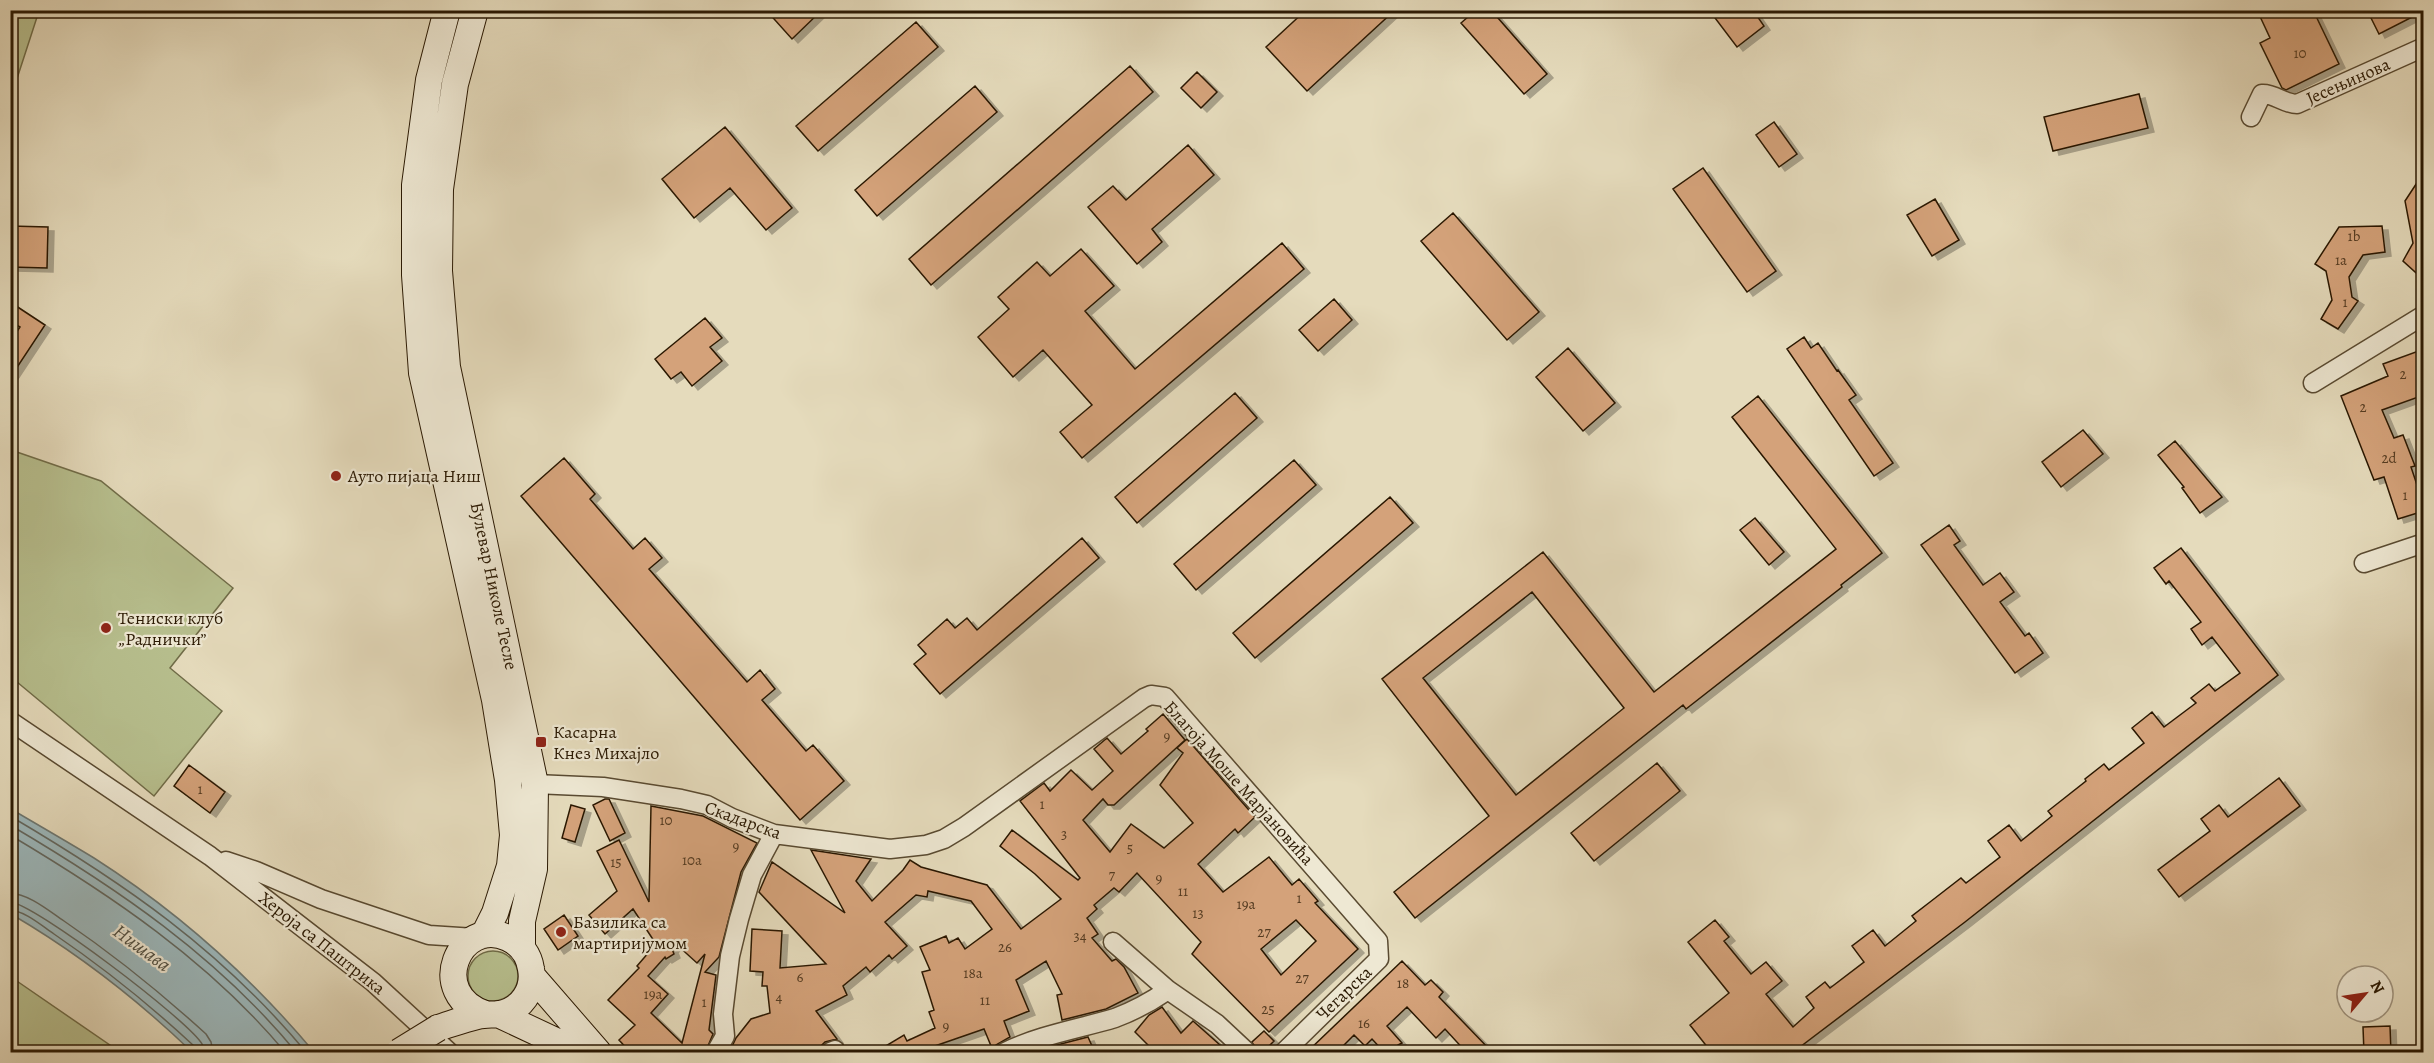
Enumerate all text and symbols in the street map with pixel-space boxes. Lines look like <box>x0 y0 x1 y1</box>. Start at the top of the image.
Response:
house number: 10 <box>2293 43 2307 63</box>
street label: Јесењинова <box>2302 52 2394 110</box>
house number: 1b <box>2348 226 2361 246</box>
house number: 1a <box>2335 250 2347 270</box>
house number: 1 <box>2342 292 2348 312</box>
house number: 2 <box>2399 364 2407 384</box>
house number: 2 <box>2359 397 2367 417</box>
house number: 2d <box>2381 448 2398 468</box>
place label: Ауто пијаца Ниш <box>347 464 481 488</box>
marker: Ауто пијаца Ниш <box>329 469 343 483</box>
house number: 1 <box>2402 485 2408 505</box>
street label: Булевар Николе Тесле <box>465 500 523 672</box>
place label: Тениски клуб „Раднички” <box>118 606 223 651</box>
marker: Тениски клуб „Раднички” <box>99 621 113 635</box>
street label: Благоја Моше Марјановића <box>1159 696 1320 871</box>
place label: Касарна Кнез Михајло <box>553 720 659 765</box>
house number: 9 <box>1164 726 1171 746</box>
marker: Касарна Кнез Михајло <box>534 735 548 749</box>
house number: 1 <box>197 779 203 799</box>
house number: 1 <box>1039 794 1045 814</box>
street label: Скадарска <box>701 795 785 845</box>
house number: 10 <box>659 810 673 830</box>
house number: 3 <box>1061 824 1067 844</box>
house number: 9 <box>733 836 740 856</box>
house number: 5 <box>1127 838 1133 858</box>
house number: 10a <box>682 850 702 870</box>
house number: 15 <box>610 852 622 872</box>
house number: 7 <box>1109 865 1116 885</box>
house number: 9 <box>1156 868 1163 888</box>
house number: 11 <box>1178 881 1188 901</box>
street label: Хероја са Паштрика <box>254 886 391 1000</box>
house number: 1 <box>1296 888 1302 908</box>
house number: 19a <box>1237 894 1255 914</box>
house number: 13 <box>1192 903 1204 923</box>
place label: Базилика са мартиријумом <box>573 910 687 955</box>
water label: Нишава <box>108 918 176 978</box>
house number: 27 <box>1257 922 1271 942</box>
marker: Базилика са мартиријумом <box>554 925 568 939</box>
house number: 34 <box>1073 926 1087 946</box>
house number: 26 <box>998 937 1012 957</box>
street label: Чегарска <box>1311 960 1378 1026</box>
house number: 18a <box>963 963 983 983</box>
north arrow <box>2335 964 2395 1024</box>
house number: 6 <box>797 967 804 987</box>
house number: 27 <box>1295 968 1309 988</box>
house number: 18 <box>1397 973 1409 993</box>
text: N <box>2365 977 2390 998</box>
house number: 19a <box>644 984 662 1004</box>
house number: 4 <box>776 987 783 1007</box>
house number: 11 <box>980 990 990 1010</box>
house number: 1 <box>701 992 707 1012</box>
house number: 25 <box>1261 999 1275 1019</box>
house number: 16 <box>1358 1013 1370 1033</box>
house number: 9 <box>943 1016 950 1036</box>

